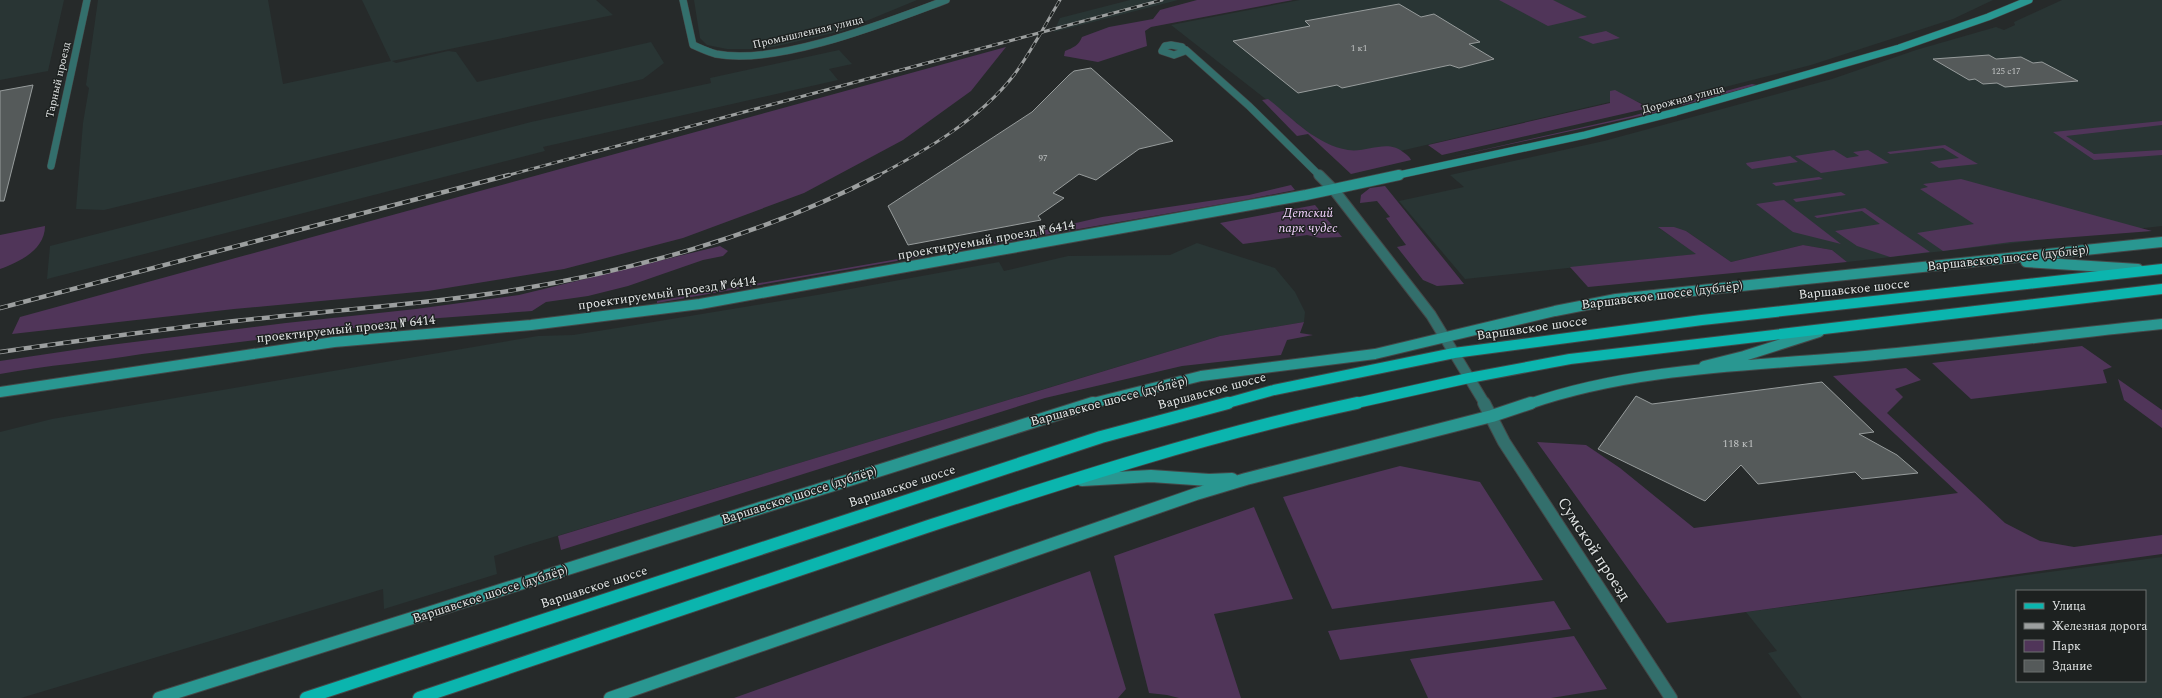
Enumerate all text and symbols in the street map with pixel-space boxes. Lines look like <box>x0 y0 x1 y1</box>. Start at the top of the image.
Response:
street label: Промышленная улица <box>751 11 866 53</box>
street label: Тарный проезд <box>41 40 75 120</box>
house number: 1 к1 <box>1351 41 1367 55</box>
house number: 125 с17 <box>1991 64 2021 78</box>
street label: Дорожная улица <box>1640 80 1727 118</box>
house number: 97 <box>1038 151 1048 165</box>
park label: Детский парк чудес <box>1278 203 1338 238</box>
street label: проектируемый проезд № 6414 <box>896 214 1077 265</box>
street label: Варшавское шоссе (дублёр) <box>1926 240 2090 276</box>
street label: проектируемый проезд № 6414 <box>577 271 758 315</box>
street label: Варшавское шоссе <box>1797 273 1911 305</box>
street label: Варшавское шоссе (дублёр) <box>1580 275 1744 315</box>
street label: проектируемый проезд № 6414 <box>256 310 437 348</box>
street label: Варшавское шоссе <box>1475 310 1589 346</box>
street label: Варшавское шоссе <box>1155 367 1269 415</box>
street label: Варшавское шоссе (дублёр) <box>1028 370 1190 432</box>
house number: 118 к1 <box>1723 435 1753 452</box>
street label: Варшавское шоссе <box>846 459 958 513</box>
street label: Варшавское шоссе (дублёр) <box>719 460 879 530</box>
street label: Сумской проезд <box>1551 492 1637 606</box>
street label: Варшавское шоссе (дублёр) <box>410 559 570 629</box>
street label: Варшавское шоссе <box>538 560 650 614</box>
legend <box>2016 590 2146 682</box>
text: Улица <box>2052 597 2086 616</box>
text: Железная дорога <box>2052 617 2147 636</box>
text: Парк <box>2052 637 2081 656</box>
text: Здание <box>2052 657 2092 676</box>

